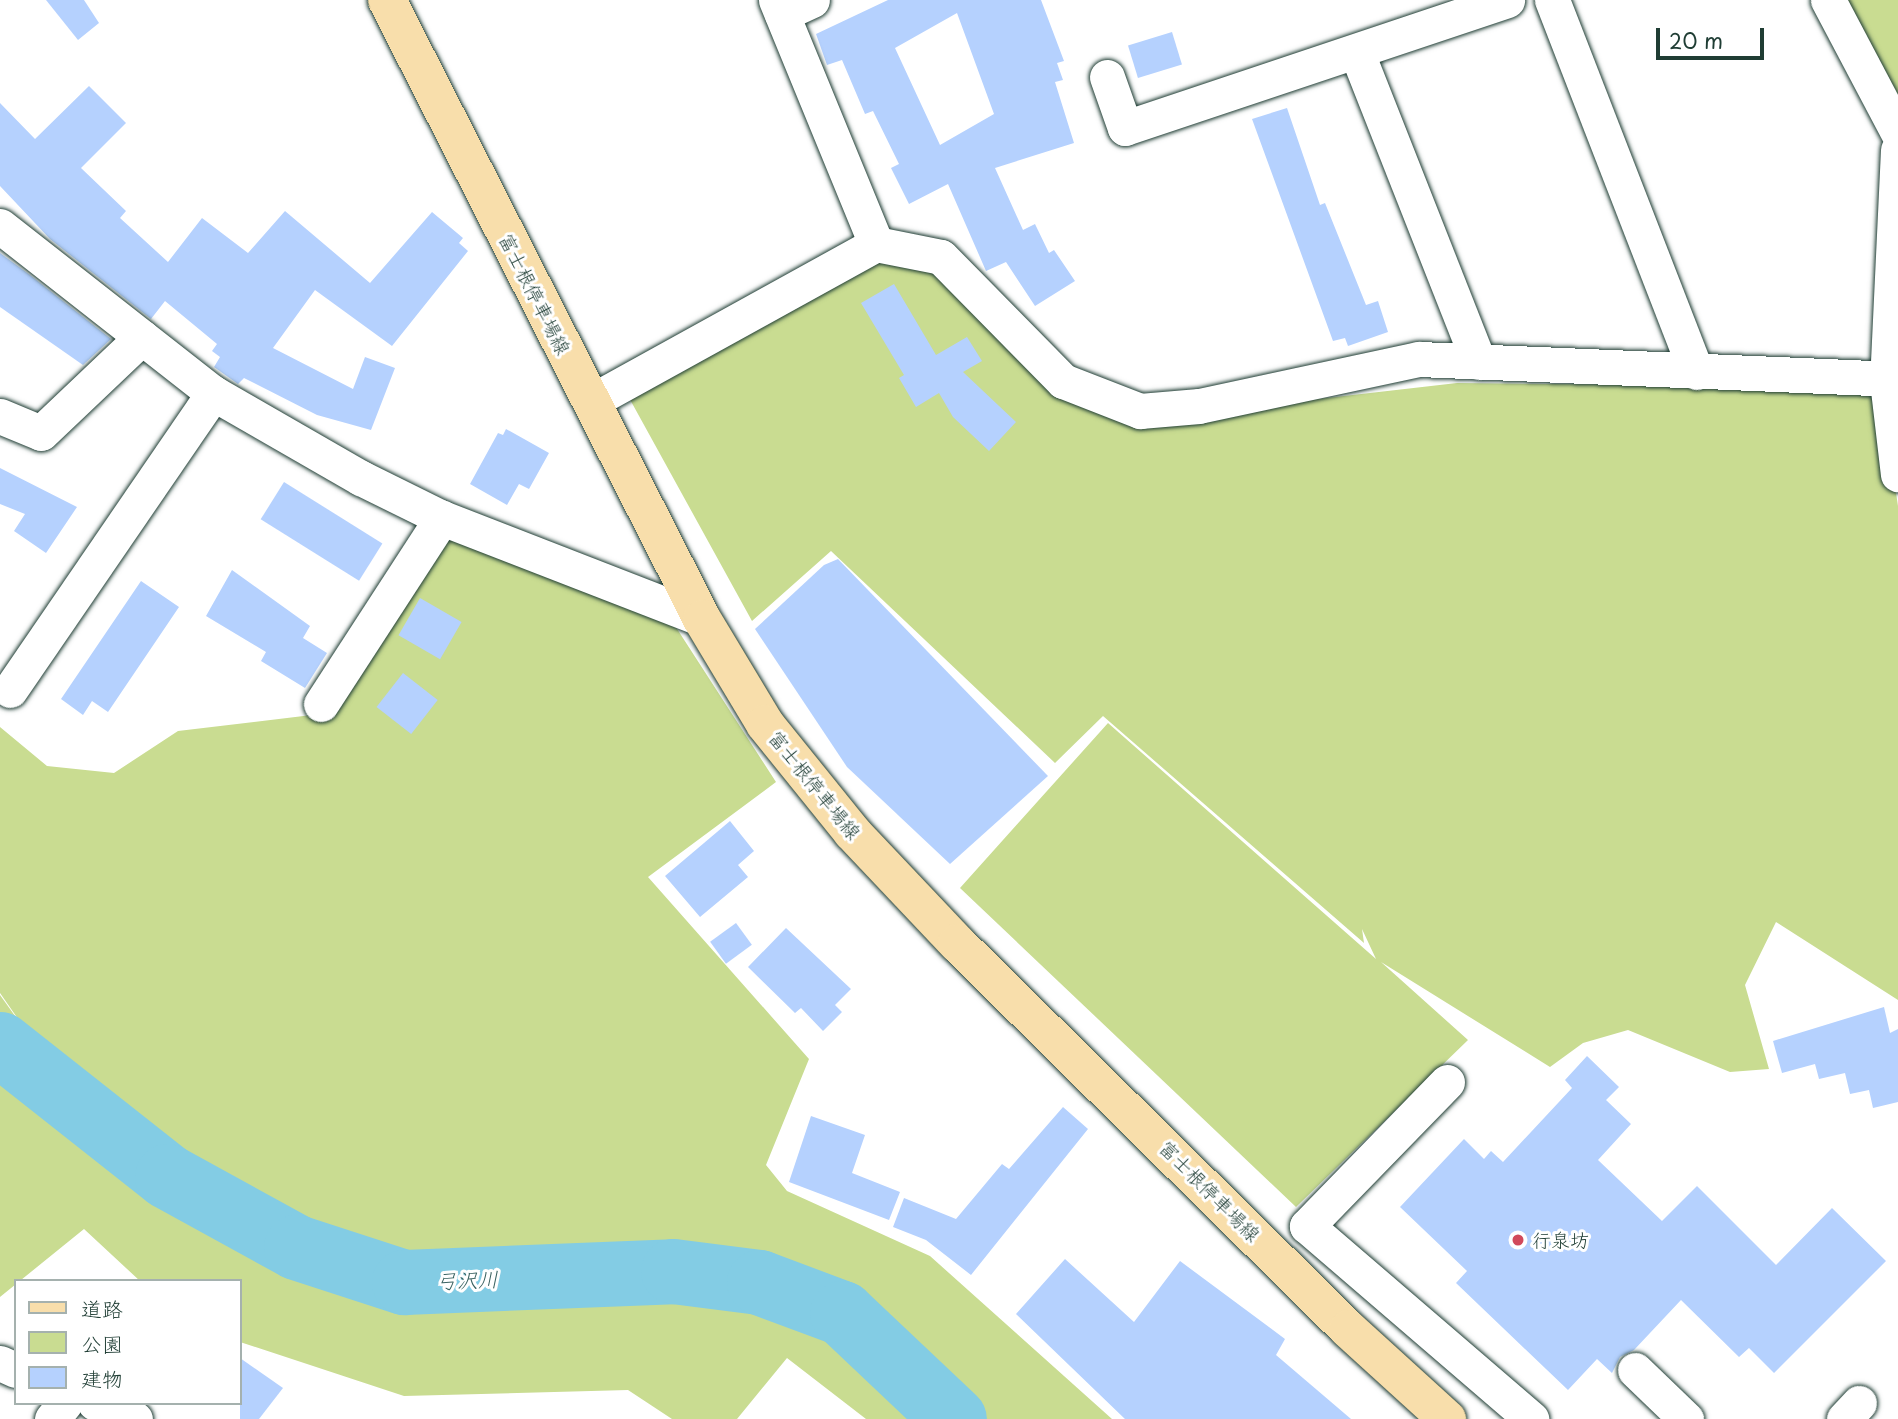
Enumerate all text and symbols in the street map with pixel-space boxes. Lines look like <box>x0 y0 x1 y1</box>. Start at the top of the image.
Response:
scale bar <box>1660 14 1769 58</box>
text: 20 m <box>1669 24 1723 56</box>
street label: 富士根停車場線 <box>495 230 575 358</box>
street label: 富士根停車場線 <box>764 726 866 844</box>
street label: 富士根停車場線 <box>1155 1136 1265 1246</box>
place label: 行泉坊 <box>1532 1229 1589 1251</box>
marker: 行泉坊 <box>1510 1232 1526 1248</box>
water label: 弓沢川 <box>435 1265 499 1293</box>
legend <box>14 1279 242 1405</box>
text: 道路 <box>81 1292 123 1324</box>
text: 公園 <box>81 1327 123 1359</box>
text: 建物 <box>81 1362 123 1394</box>

